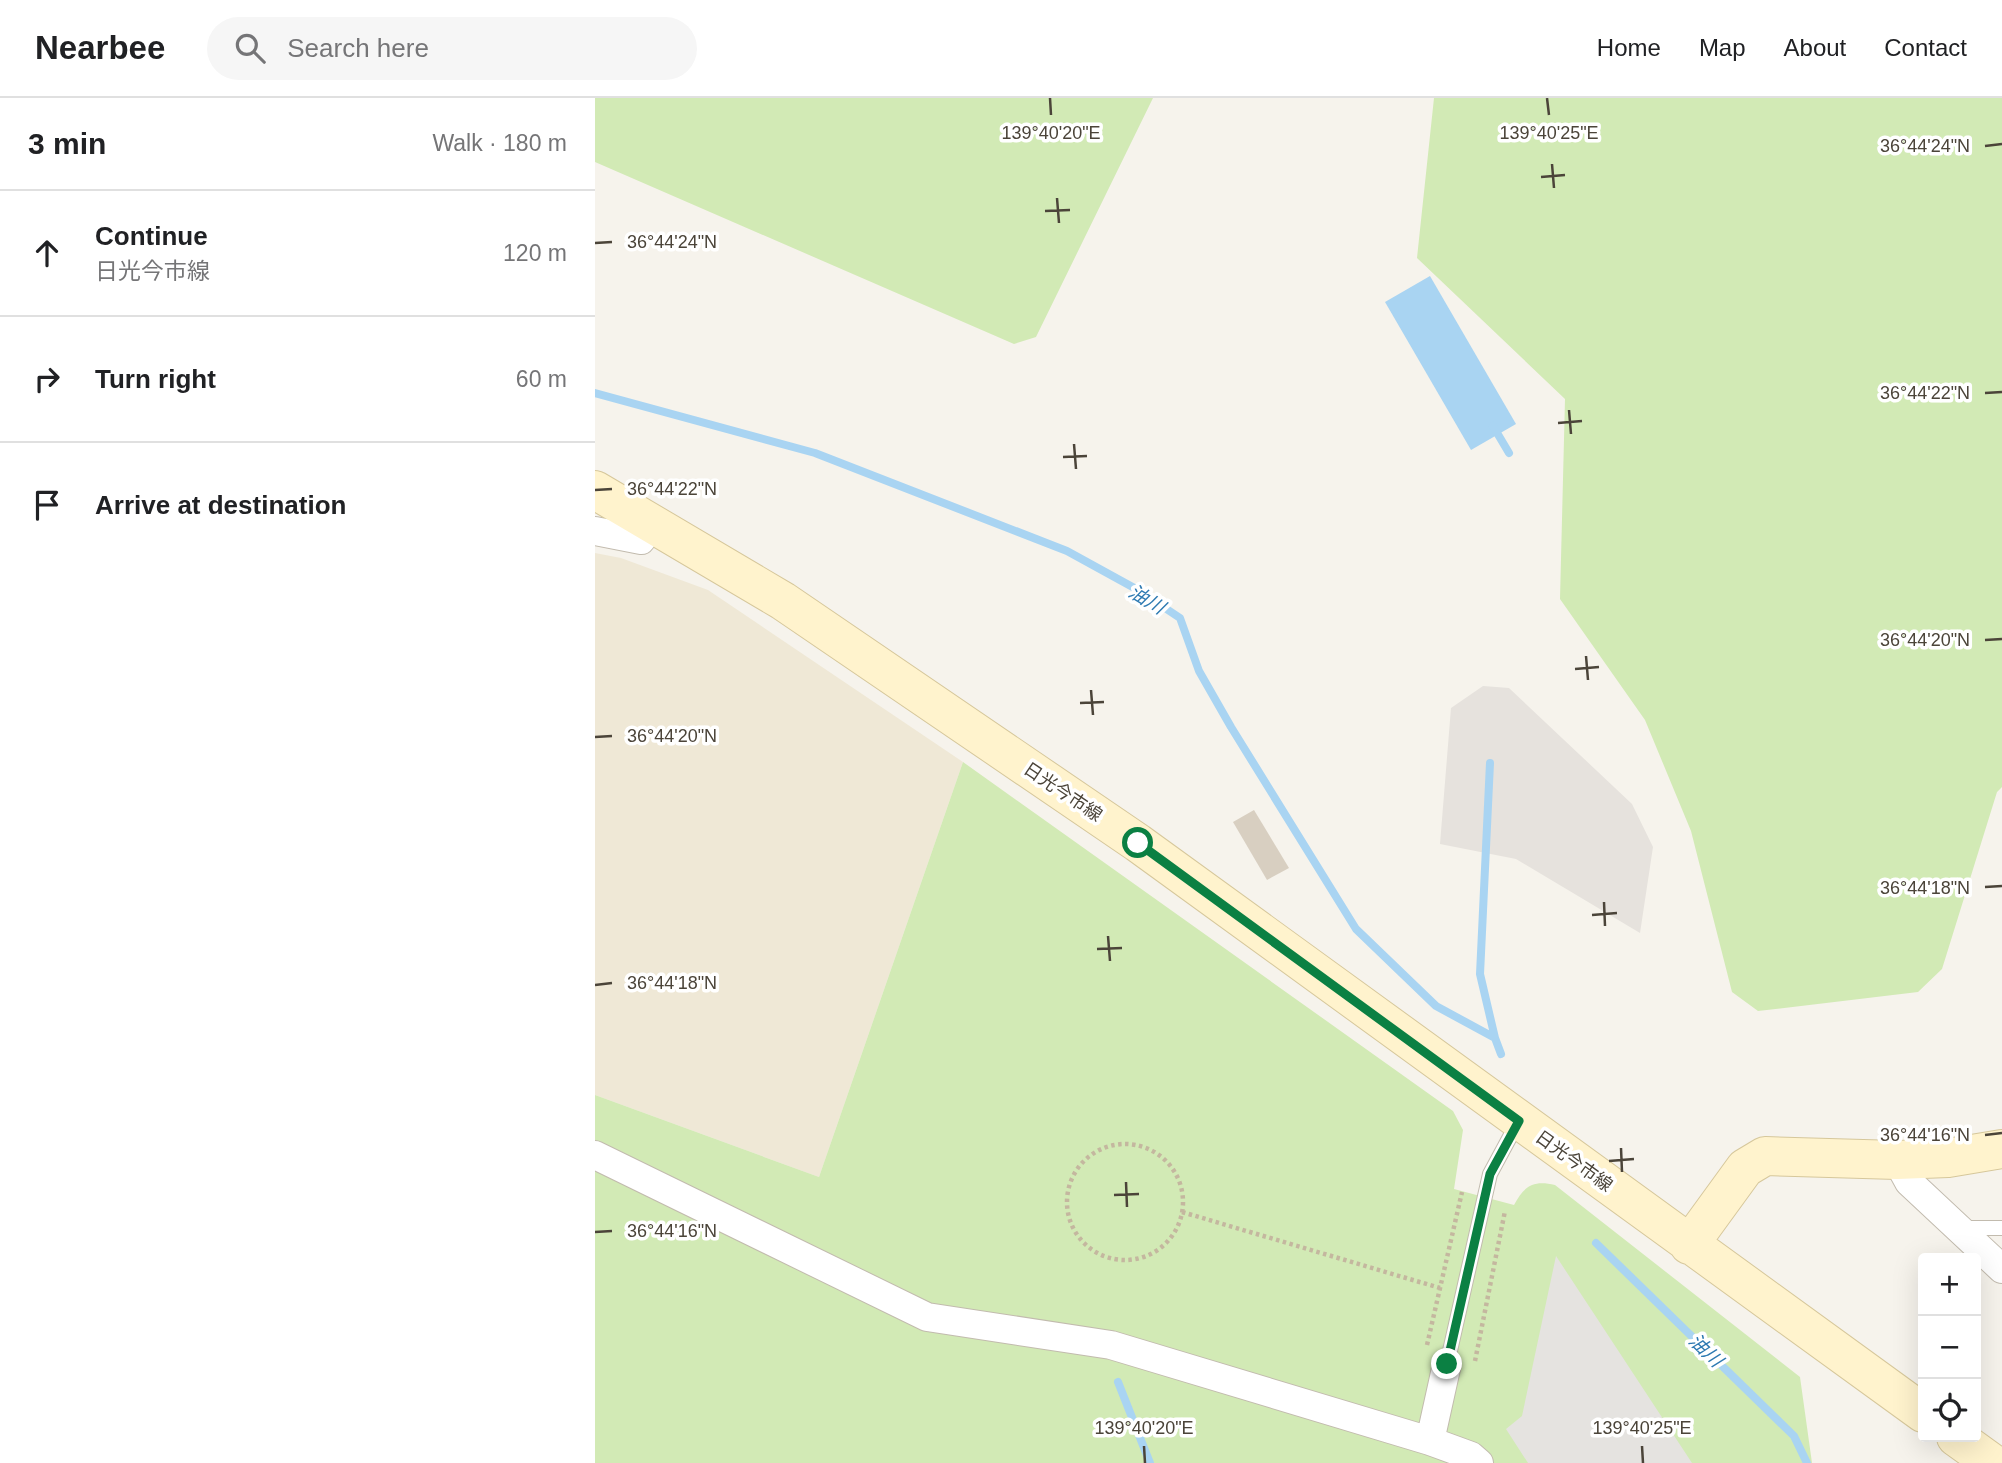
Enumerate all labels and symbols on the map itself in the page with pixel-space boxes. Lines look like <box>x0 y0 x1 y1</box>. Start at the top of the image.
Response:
text: 139°40'20"E <box>1001 123 1101 143</box>
text: 139°40'25"E <box>1499 123 1599 143</box>
text: 36°44'24"N <box>1880 136 1970 156</box>
text: 36°44'24"N <box>627 232 717 252</box>
text: 36°44'22"N <box>1880 383 1970 403</box>
text: 36°44'22"N <box>627 479 717 499</box>
water label: 油川 <box>1125 581 1170 619</box>
text: 36°44'20"N <box>1880 630 1970 650</box>
text: 36°44'20"N <box>627 726 717 746</box>
street label: 日光今市線 <box>1020 759 1106 825</box>
route start <box>1122 827 1153 858</box>
text: 36°44'18"N <box>1880 878 1970 898</box>
text: 36°44'18"N <box>627 973 717 993</box>
text: 36°44'16"N <box>1880 1125 1970 1145</box>
street label: 日光今市線 <box>1532 1126 1616 1196</box>
text: 36°44'16"N <box>627 1221 717 1241</box>
water label: 油川 <box>1685 1330 1728 1372</box>
route end <box>1431 1348 1462 1379</box>
text: 139°40'20"E <box>1094 1418 1194 1438</box>
text: 139°40'25"E <box>1592 1418 1692 1438</box>

